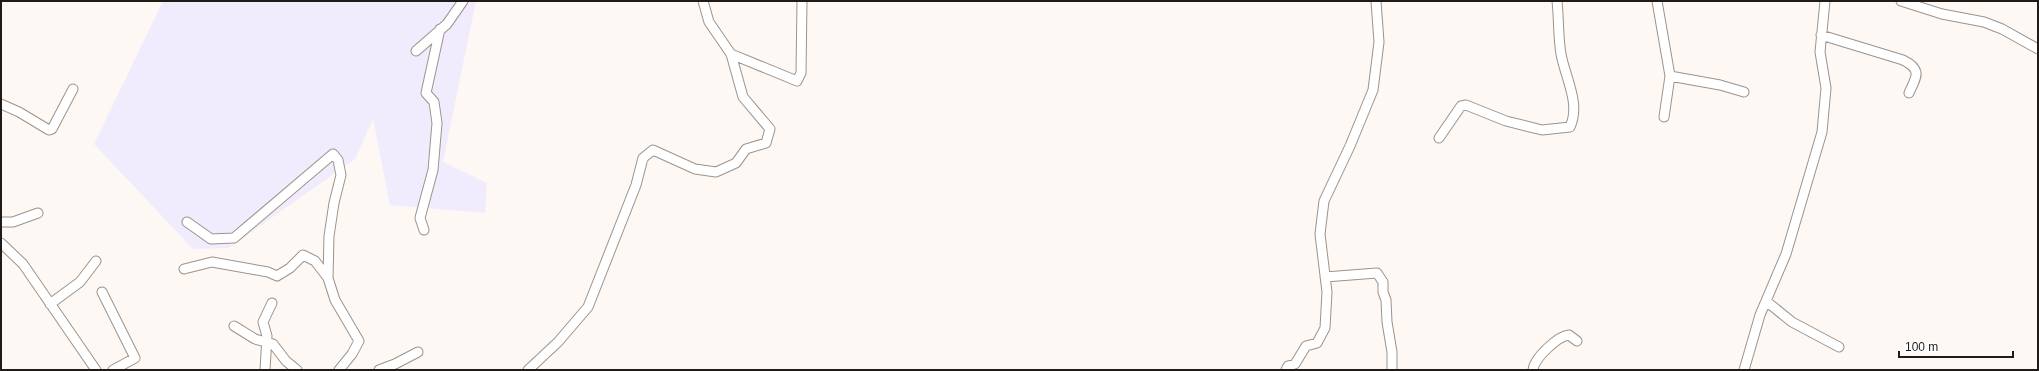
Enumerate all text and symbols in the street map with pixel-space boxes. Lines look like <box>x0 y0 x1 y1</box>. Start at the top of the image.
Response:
scale bar <box>1899 333 2013 359</box>
text: 100 m <box>1905 340 1938 354</box>

